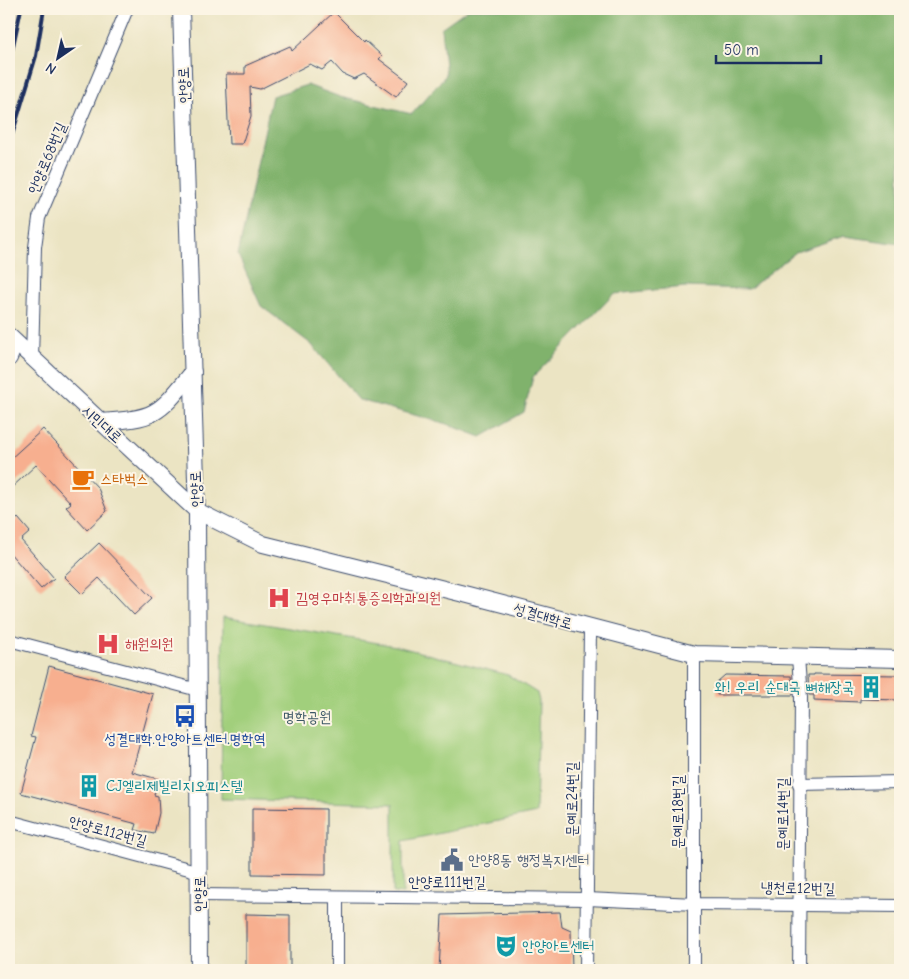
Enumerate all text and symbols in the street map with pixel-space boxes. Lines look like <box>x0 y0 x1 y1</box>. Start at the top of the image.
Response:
north arrow <box>32 32 82 82</box>
scale bar <box>716 32 822 64</box>
text: 50 m <box>724 41 759 59</box>
text: N <box>42 59 60 78</box>
street label: 안양로 <box>174 67 194 103</box>
street label: 안양로68번길 <box>24 119 70 197</box>
street label: 시민대로 <box>78 401 126 447</box>
cafe icon: 스타벅스 <box>70 466 96 492</box>
place label: 스타벅스 <box>100 470 148 488</box>
street label: 안양로 <box>186 471 206 507</box>
hospital icon: 김영우마취통증의학과의원 <box>266 585 292 611</box>
place label: 김영우마취통증의학과의원 <box>296 589 441 607</box>
street label: 성결대학로 <box>512 599 574 633</box>
hospital icon: 해원의원 <box>95 631 121 657</box>
place label: 해원의원 <box>125 635 173 653</box>
building icon: 와! 우리 순대국 뼈해장국 <box>858 674 884 700</box>
place label: 와! 우리 순대국 뼈해장국 <box>715 678 854 696</box>
bus stop icon: 성결대학.안양아트센터.명학역 <box>172 703 198 729</box>
park label: 명학공원 <box>283 708 331 726</box>
place label: 성결대학.안양아트센터.명학역 <box>104 730 266 748</box>
street label: 문예로24번길 <box>563 761 581 837</box>
building icon: CJ엘리제빌리지오피스텔 <box>76 773 102 799</box>
street label: 문예로18번길 <box>669 775 687 849</box>
place label: CJ엘리제빌리지오피스텔 <box>106 777 243 795</box>
street label: 문예로14번길 <box>774 777 792 851</box>
street label: 안양로112번길 <box>67 812 149 850</box>
public building icon: 안양8동 행정복지센터 <box>439 847 465 873</box>
place label: 안양8동 행정복지센터 <box>468 851 589 869</box>
street label: 안양로111번길 <box>408 873 486 891</box>
street label: 안양로 <box>191 876 209 912</box>
street label: 냉천로12번길 <box>761 878 835 898</box>
theatre icon: 안양아트센터 <box>493 933 519 959</box>
place label: 안양아트센터 <box>522 937 594 955</box>

